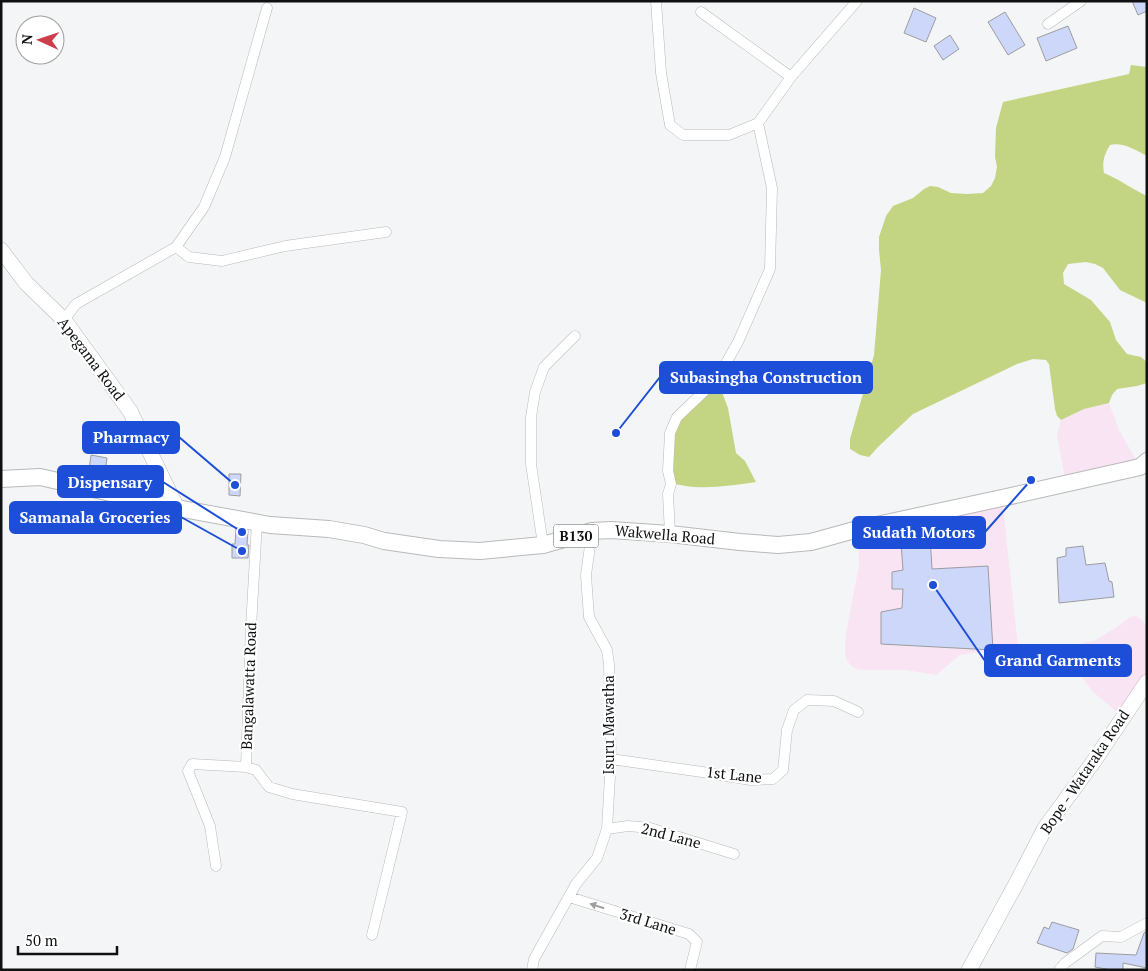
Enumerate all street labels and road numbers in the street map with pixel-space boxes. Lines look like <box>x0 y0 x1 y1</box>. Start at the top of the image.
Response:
street label: Apegama Road <box>54 313 130 404</box>
street label: Wakwella Road <box>614 520 716 548</box>
road number: B130 <box>554 524 598 548</box>
street label: Bangalawatta Road <box>236 622 260 750</box>
street label: Isuru Mawatha <box>598 675 618 775</box>
street label: Bope - Wataraka Road <box>1035 706 1133 837</box>
street label: 1st Lane <box>705 761 763 787</box>
street label: 2nd Lane <box>639 817 703 853</box>
street label: 3rd Lane <box>618 903 679 939</box>

